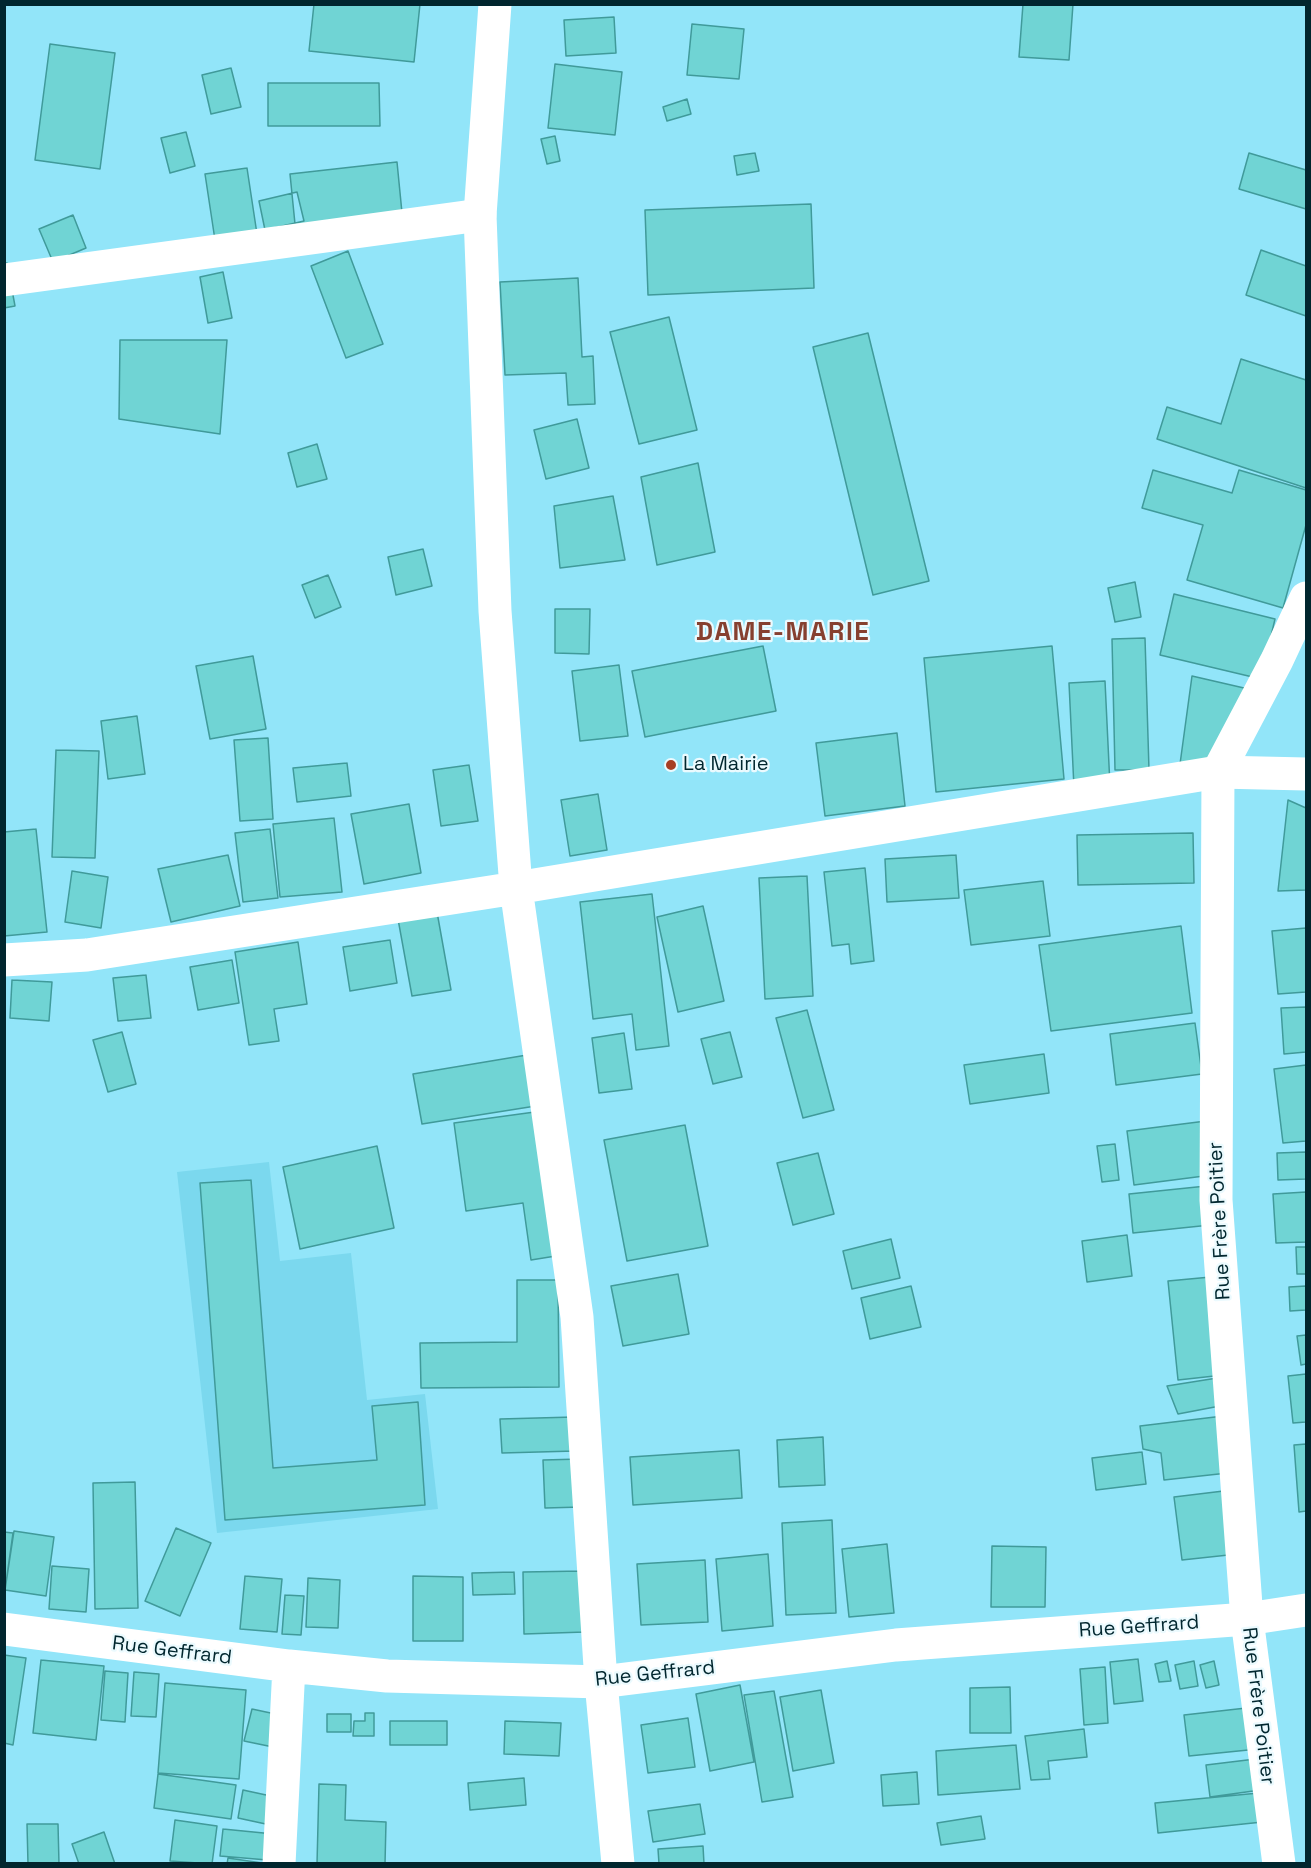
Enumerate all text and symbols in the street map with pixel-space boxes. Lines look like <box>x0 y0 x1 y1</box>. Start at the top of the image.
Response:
district label: DAME-MARIE <box>696 617 870 649</box>
place label: La Mairie <box>683 753 769 777</box>
marker: La Mairie <box>664 758 678 772</box>
street label: Rue Frère Poitier <box>1204 1141 1236 1301</box>
street label: Rue Geffrard <box>1078 1611 1200 1643</box>
street label: Rue Frère Poitier <box>1236 1626 1280 1786</box>
street label: Rue Geffrard <box>111 1632 233 1670</box>
street label: Rue Geffrard <box>594 1656 716 1692</box>

